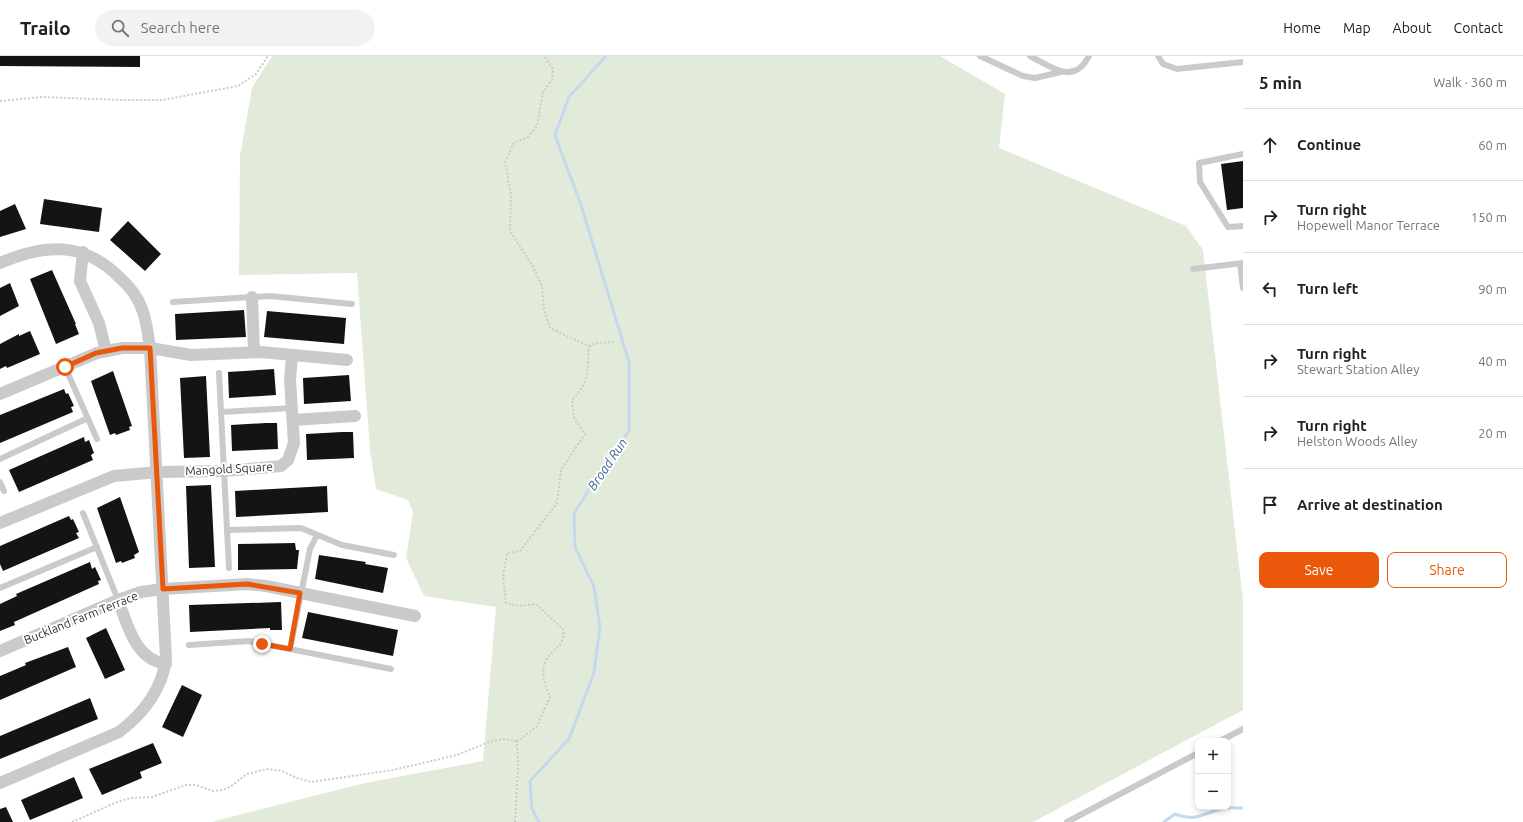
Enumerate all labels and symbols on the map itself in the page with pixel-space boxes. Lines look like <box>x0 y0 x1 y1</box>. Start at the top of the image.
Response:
route start <box>56 358 74 376</box>
water label: Broad Run <box>585 435 629 493</box>
street label: Mangold Square <box>185 460 273 477</box>
street label: Buckland Farm Terrace <box>22 589 140 646</box>
route end <box>253 635 271 653</box>

